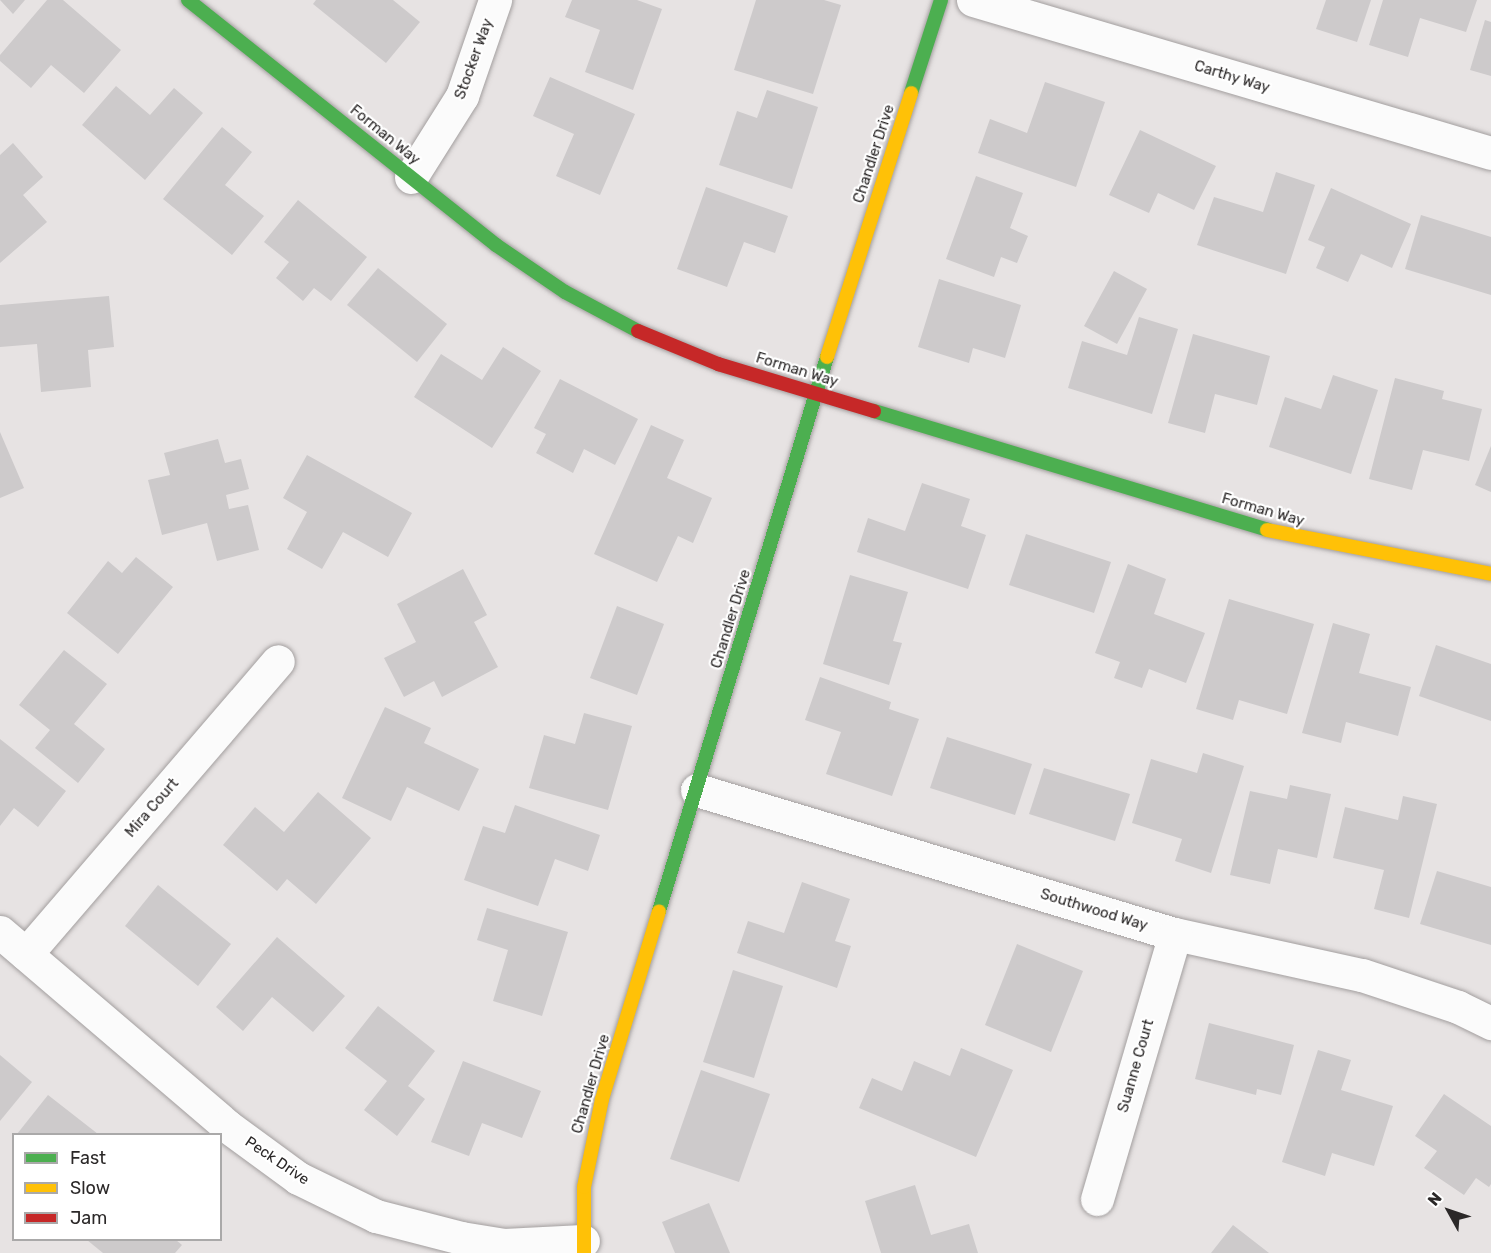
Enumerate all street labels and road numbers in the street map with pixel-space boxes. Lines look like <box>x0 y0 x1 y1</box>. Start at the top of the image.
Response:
street label: Stocker Way <box>451 16 497 102</box>
street label: Carthy Way <box>1192 57 1272 97</box>
street label: Forman Way <box>346 101 424 169</box>
street label: Chandler Drive <box>850 102 898 206</box>
street label: Forman Way <box>754 349 840 391</box>
street label: Forman Way <box>1219 490 1307 530</box>
street label: Chandler Drive <box>707 567 755 671</box>
street label: Mira Court <box>122 775 182 841</box>
street label: Southwood Way <box>1038 885 1150 935</box>
street label: Suanne Court <box>1114 1017 1158 1115</box>
street label: Chandler Drive <box>568 1032 614 1136</box>
street label: Peck Drive <box>241 1133 313 1189</box>

